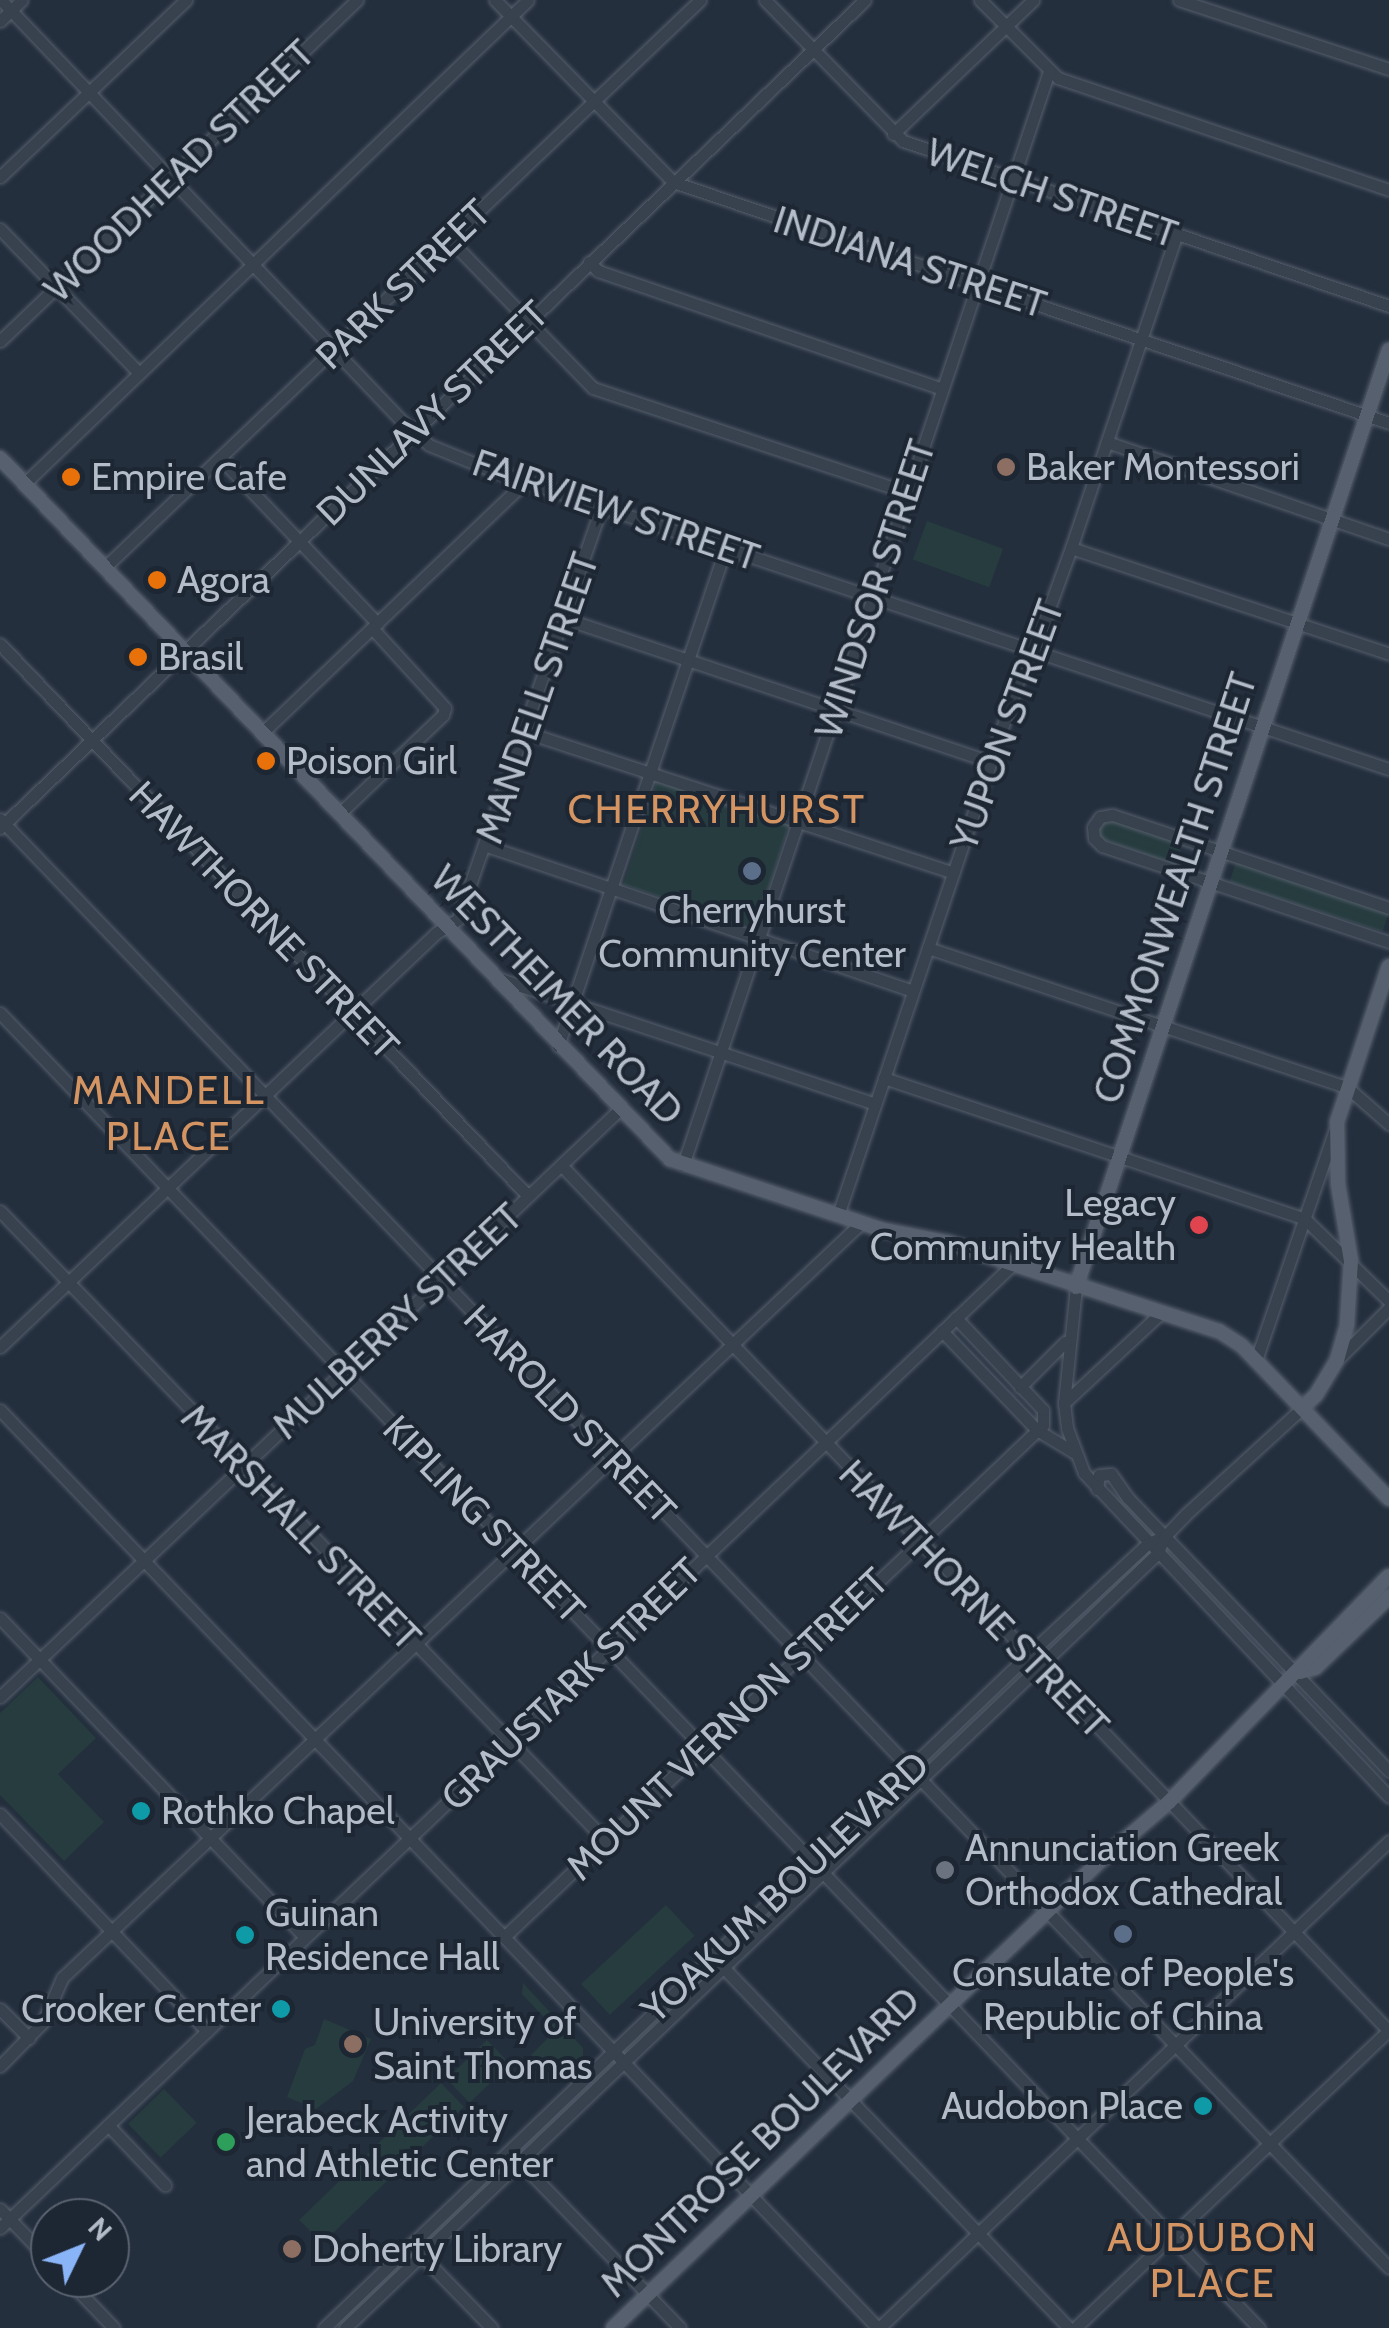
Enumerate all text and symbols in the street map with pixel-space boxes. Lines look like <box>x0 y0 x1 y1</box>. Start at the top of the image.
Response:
street label: WOODHEAD STREET <box>35 31 323 311</box>
street label: WELCH STREET <box>921 129 1183 257</box>
street label: PARK STREET <box>306 190 500 378</box>
street label: INDIANA STREET <box>768 196 1052 328</box>
street label: DUNLAVY STREET <box>307 291 557 535</box>
street label: WINDSOR STREET <box>805 434 945 744</box>
street label: FAIRVIEW STREET <box>467 440 765 580</box>
place label: Baker Montessori <box>1026 444 1300 490</box>
place label: Empire Cafe <box>91 454 287 500</box>
marker: Baker Montessori <box>995 456 1017 478</box>
marker: Empire Cafe <box>60 466 82 488</box>
street label: MANDELL STREET <box>466 547 608 849</box>
place label: Agora <box>177 557 270 603</box>
marker: Agora <box>146 569 168 591</box>
street label: YUPON STREET <box>941 594 1073 856</box>
place label: Brasil <box>158 634 243 680</box>
marker: Brasil <box>127 646 149 668</box>
street label: COMMONWEALTH STREET <box>1084 667 1266 1109</box>
place label: Poison Girl <box>286 738 457 784</box>
marker: Poison Girl <box>255 750 277 772</box>
street label: HAWTHORNE STREET <box>120 772 408 1068</box>
district label: CHERRYHURST <box>567 785 867 833</box>
street label: WESTHEIMER ROAD <box>422 856 692 1134</box>
marker: Cherryhurst Community Center <box>741 860 763 882</box>
place label: Cherryhurst Community Center <box>598 887 906 976</box>
district label: MANDELL PLACE <box>72 1066 266 1160</box>
place label: Legacy Community Health <box>870 1180 1176 1270</box>
street label: MULBERRY STREET <box>263 1194 531 1448</box>
marker: Legacy Community Health <box>1186 1212 1212 1238</box>
street label: HAROLD STREET <box>454 1296 686 1532</box>
street label: MARSHALL STREET <box>172 1395 430 1659</box>
street label: KIPLING STREET <box>374 1406 594 1632</box>
street label: HAWTHORNE STREET <box>830 1451 1118 1747</box>
street label: GRAUSTARK STREET <box>432 1548 710 1820</box>
street label: MOUNT VERNON STREET <box>557 1559 897 1889</box>
street label: YOAKUM BOULEVARD <box>632 1742 938 2032</box>
place label: Rothko Chapel <box>161 1788 395 1834</box>
marker: Rothko Chapel <box>130 1800 152 1822</box>
place label: Annunciation Greek Orthodox Cathedral <box>965 1825 1282 1915</box>
marker: Annunciation Greek Orthodox Cathedral <box>934 1859 956 1881</box>
place label: Guinan Residence Hall <box>265 1890 500 1980</box>
marker: Consulate of People's Republic of China <box>1112 1923 1134 1945</box>
marker: Guinan Residence Hall <box>234 1924 256 1946</box>
place label: Consulate of People's Republic of China <box>952 1950 1294 2040</box>
street label: MONTROSE BOULEVARD <box>591 1978 929 2306</box>
place label: Crooker Center <box>21 1986 261 2032</box>
marker: Crooker Center <box>270 1998 292 2020</box>
place label: University of Saint Thomas <box>373 1999 593 2088</box>
marker: University of Saint Thomas <box>342 2033 364 2055</box>
place label: Audobon Place <box>941 2083 1183 2129</box>
marker: Audobon Place <box>1192 2095 1214 2117</box>
place label: Jerabeck Activity and Athletic Center <box>246 2097 553 2186</box>
marker: Jerabeck Activity and Athletic Center <box>215 2131 237 2153</box>
north arrow <box>30 2198 130 2298</box>
text: N <box>81 2210 120 2248</box>
district label: AUDUBON PLACE <box>1107 2213 1319 2307</box>
place label: Doherty Library <box>312 2226 562 2272</box>
marker: Doherty Library <box>281 2238 303 2260</box>

